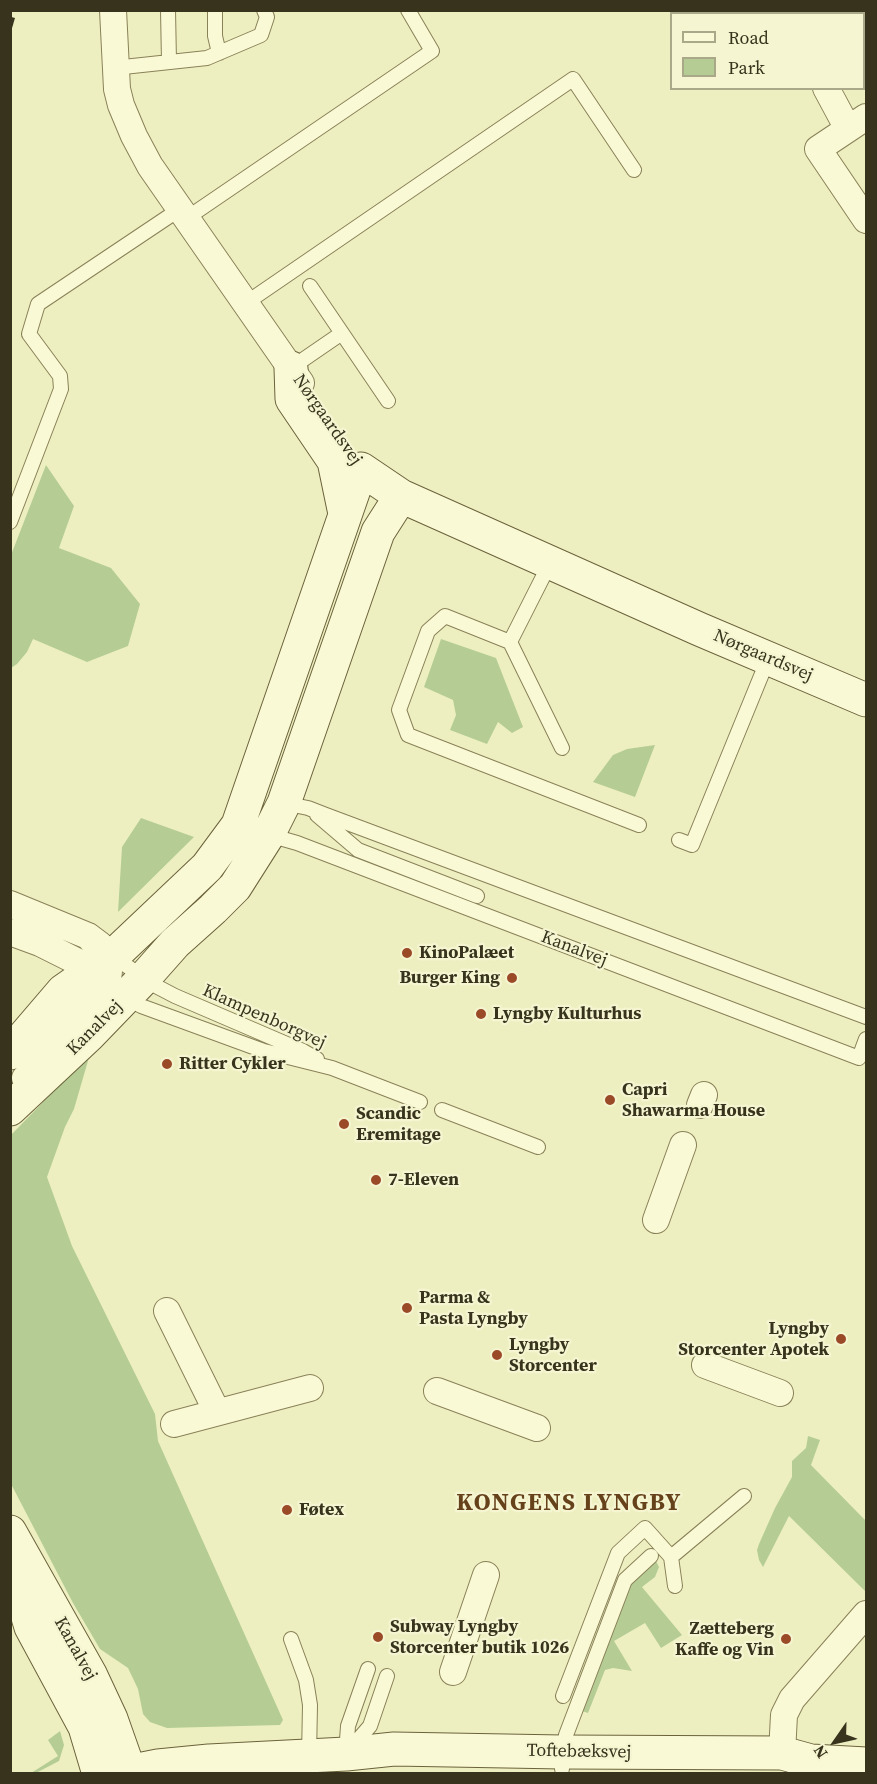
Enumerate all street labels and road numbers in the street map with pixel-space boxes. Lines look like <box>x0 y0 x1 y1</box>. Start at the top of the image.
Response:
street label: Nørgaardsvej <box>288 370 366 470</box>
street label: Nørgaardsvej <box>710 625 816 687</box>
street label: Kanalvej <box>538 927 610 971</box>
street label: Klampenborgvej <box>199 980 329 1054</box>
street label: Kanalvej <box>63 996 127 1060</box>
street label: Kanalvej <box>49 1614 101 1684</box>
street label: Toftebæksvej <box>526 1740 632 1764</box>

